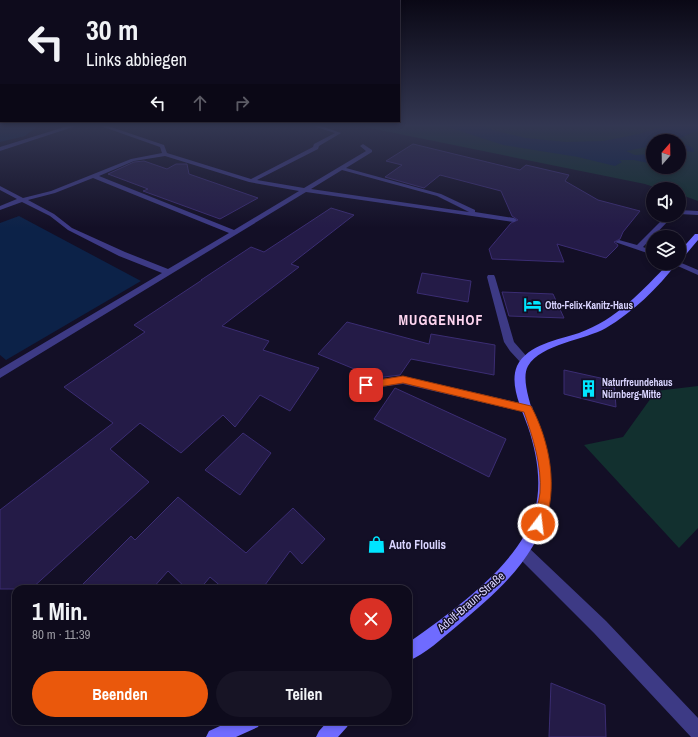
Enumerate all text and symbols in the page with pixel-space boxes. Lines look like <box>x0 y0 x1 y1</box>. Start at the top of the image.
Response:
text: 30 m <box>86 11 138 49</box>
icon: left <box>20 16 72 68</box>
text: Links abbiegen <box>86 47 187 72</box>
icon: left <box>147 92 169 114</box>
icon: ahead <box>189 92 211 114</box>
icon: right <box>231 92 253 114</box>
north arrow <box>646 134 686 174</box>
map controls <box>646 134 686 270</box>
button: sound <box>646 182 686 222</box>
button: layers <box>646 230 686 270</box>
hotel icon: Otto-Felix-Kanitz-Haus <box>522 295 542 315</box>
place label: Otto-Felix-Kanitz-Haus <box>545 299 633 312</box>
district label: MUGGENHOF <box>399 311 483 329</box>
pin <box>349 368 383 402</box>
icon: arrive <box>355 374 377 396</box>
place label: Naturfreundehaus Nürnberg-Mitte <box>602 376 673 401</box>
building icon: Naturfreundehaus Nürnberg-Mitte <box>579 378 599 398</box>
position arrow <box>517 503 559 545</box>
shop icon: Auto Floulis <box>366 535 386 555</box>
place label: Auto Floulis <box>389 537 446 553</box>
street label: Adolf-Braun-Straße <box>433 568 508 637</box>
text: 1 Min. <box>32 595 88 627</box>
button: close <box>350 598 392 640</box>
text: 80 m · 11:39 <box>32 626 91 643</box>
button: Beenden <box>32 671 208 717</box>
button: Teilen <box>216 671 392 717</box>

